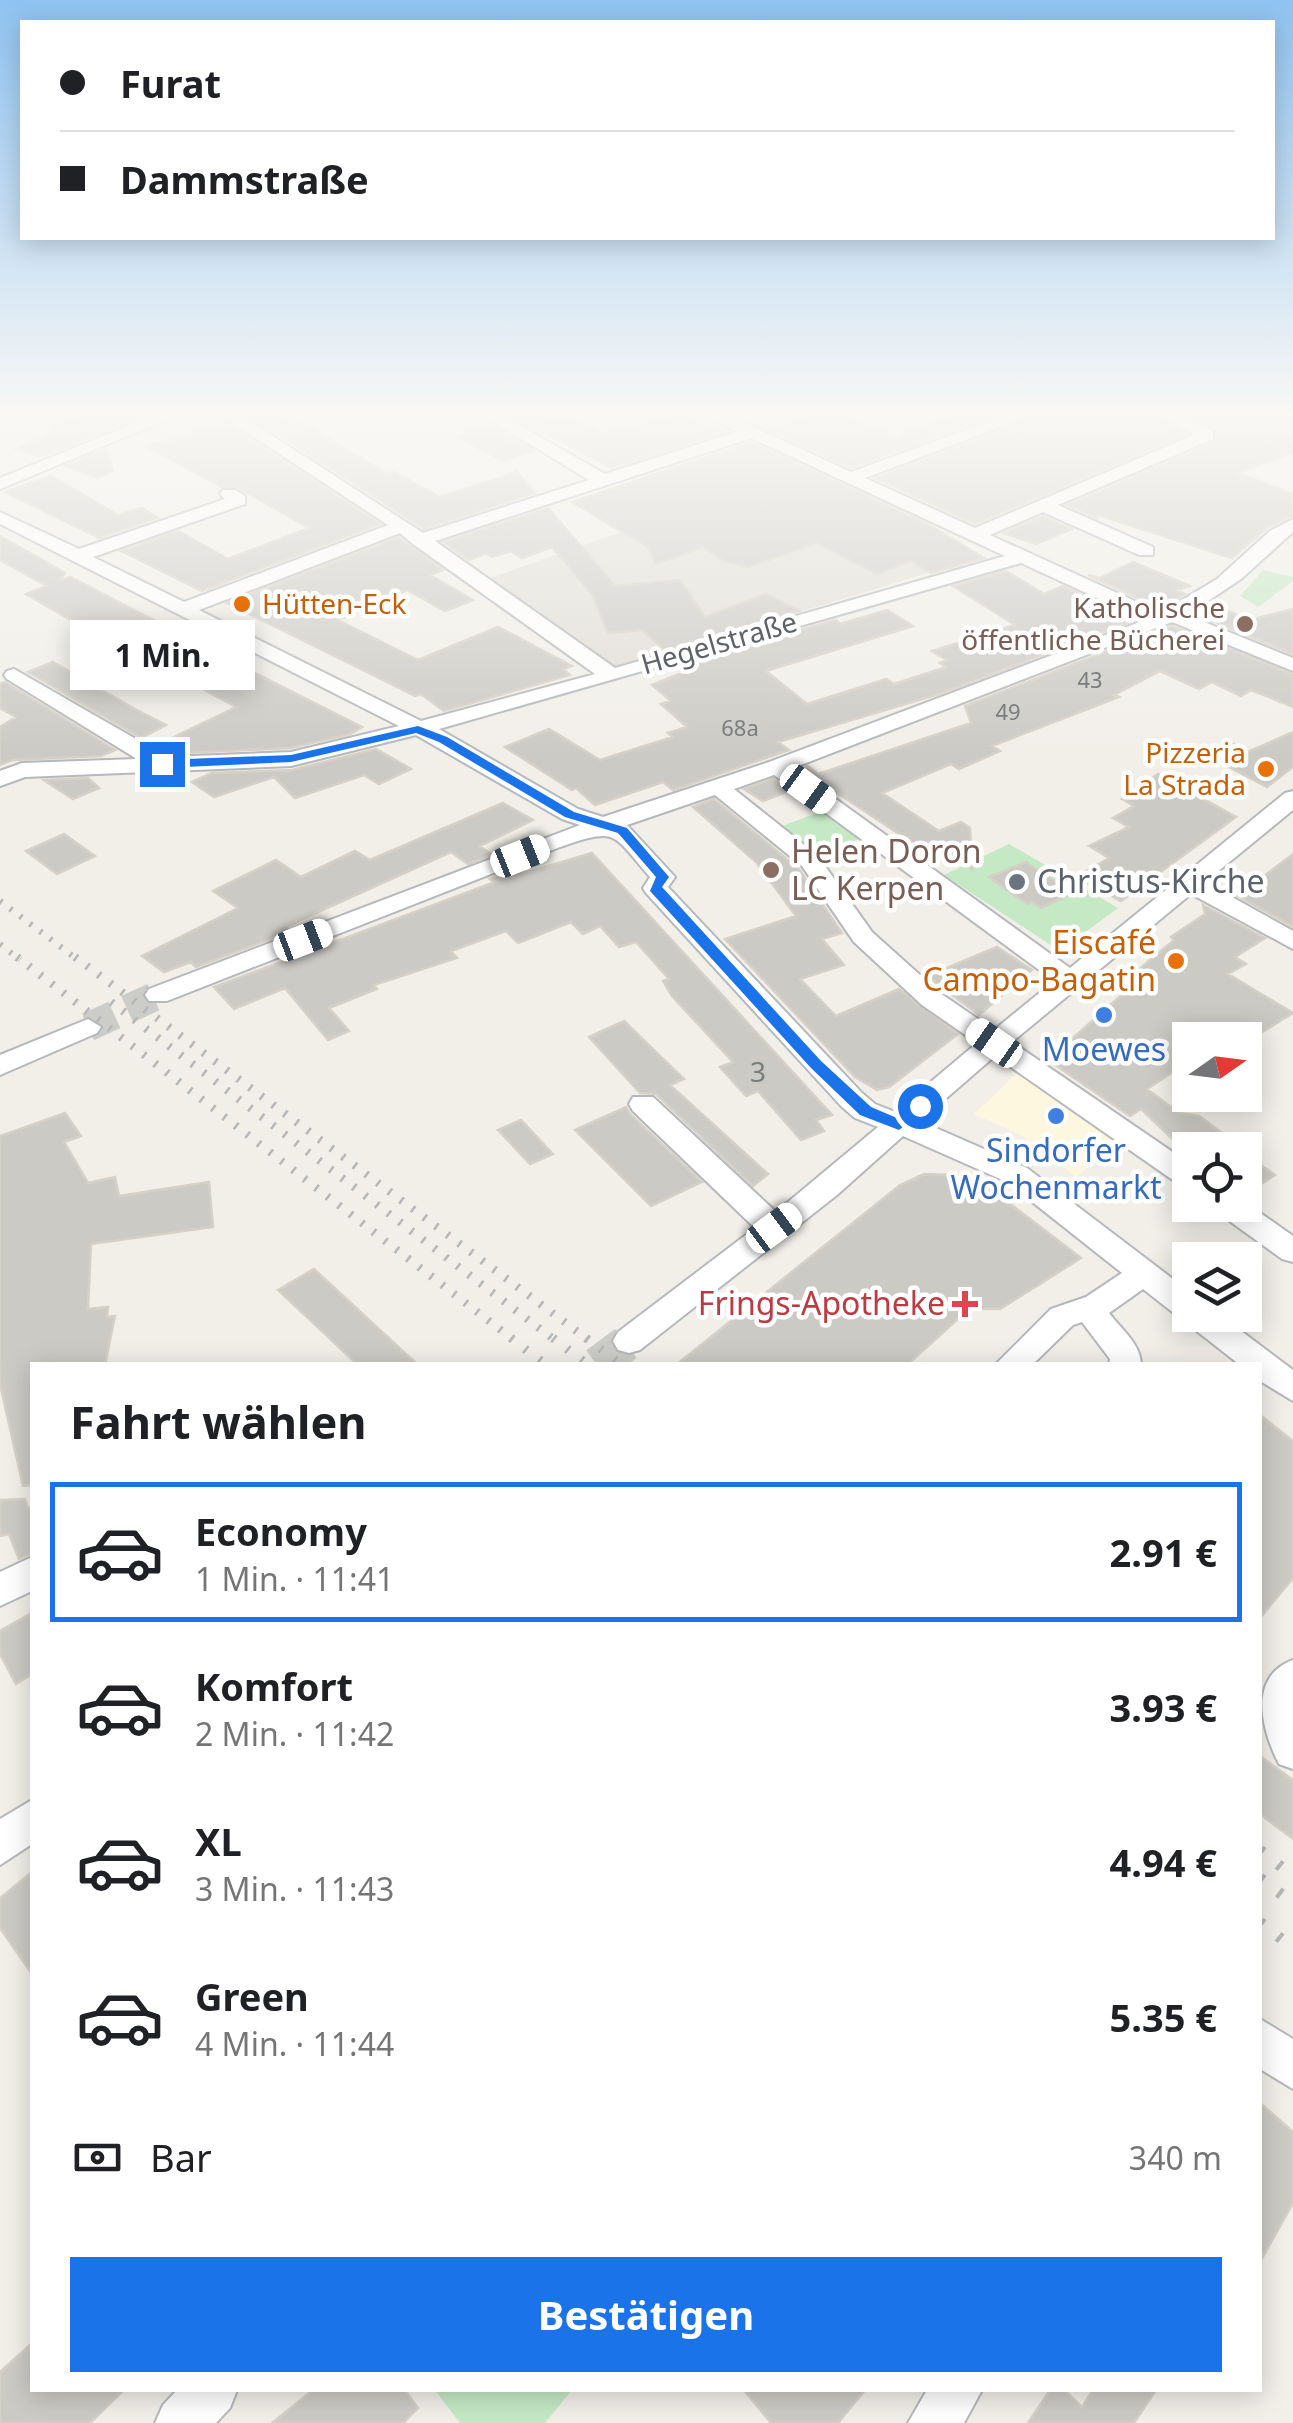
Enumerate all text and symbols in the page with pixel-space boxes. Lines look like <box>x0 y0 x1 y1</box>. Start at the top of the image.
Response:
text: Furat <box>120 57 221 109</box>
text: Dammstraße <box>120 153 369 205</box>
place label: Hütten-Eck <box>262 584 406 622</box>
place label: Katholische öffentliche Bücherei <box>961 588 1225 658</box>
marker: Hütten-Eck <box>231 593 253 615</box>
street label: Hegelstraße <box>636 602 801 682</box>
marker: Katholische öffentliche Bücherei <box>1234 613 1256 635</box>
callout: 1 Min. <box>70 619 254 689</box>
text: 1 Min. <box>114 633 211 676</box>
house number: 43 <box>1077 664 1103 694</box>
house number: 49 <box>995 696 1021 726</box>
house number: 68a <box>721 712 759 742</box>
place label: Pizzeria La Strada <box>1123 733 1246 803</box>
route end <box>140 742 185 787</box>
marker: Pizzeria La Strada <box>1255 758 1277 780</box>
car <box>775 759 841 819</box>
place label: Helen Doron LC Kerpen <box>791 829 982 909</box>
car <box>487 831 553 881</box>
marker: Helen Doron LC Kerpen <box>760 859 782 881</box>
place label: Christus-Kirche <box>1037 859 1265 902</box>
marker: Christus-Kirche <box>1006 871 1028 893</box>
car <box>270 915 336 965</box>
place label: Eiscafé Campo-Bagatin <box>923 920 1156 1000</box>
marker: Eiscafé Campo-Bagatin <box>1165 950 1187 972</box>
marker: Moewes <box>1093 1004 1115 1026</box>
car <box>961 1014 1027 1072</box>
north arrow <box>1172 1022 1262 1112</box>
map controls <box>1172 1022 1262 1332</box>
place label: Moewes <box>1042 1027 1166 1070</box>
house number: 3 <box>750 1052 766 1090</box>
route start <box>898 1084 943 1129</box>
marker: Sindorfer Wochenmarkt <box>1045 1105 1067 1127</box>
place label: Sindorfer Wochenmarkt <box>950 1128 1162 1208</box>
button: locate <box>1172 1132 1262 1222</box>
car <box>741 1198 807 1258</box>
button: layers <box>1172 1242 1262 1332</box>
place label: Frings-Apotheke <box>698 1281 945 1324</box>
marker: Frings-Apotheke <box>954 1293 976 1315</box>
text: Fahrt wählen <box>70 1391 367 1452</box>
text: Economy <box>195 1505 367 1557</box>
icon: car <box>75 1507 165 1597</box>
text: 2.91 € <box>1109 1526 1217 1578</box>
text: 1 Min. · 11:41 <box>195 1557 394 1600</box>
text: Komfort <box>195 1660 353 1712</box>
icon: car <box>75 1662 165 1752</box>
text: 3.93 € <box>1109 1681 1217 1733</box>
text: 2 Min. · 11:42 <box>195 1712 394 1755</box>
text: XL <box>195 1815 242 1867</box>
icon: car <box>75 1817 165 1907</box>
text: 4.94 € <box>1109 1836 1217 1888</box>
text: 3 Min. · 11:43 <box>195 1867 394 1910</box>
text: Green <box>195 1970 309 2022</box>
icon: car <box>75 1972 165 2062</box>
text: 5.35 € <box>1109 1991 1217 2043</box>
text: 4 Min. · 11:44 <box>195 2022 394 2065</box>
icon: cash <box>70 2130 125 2185</box>
text: Bar <box>150 2131 212 2183</box>
text: 340 m <box>1129 2136 1222 2179</box>
button: Bestätigen <box>70 2257 1222 2372</box>

